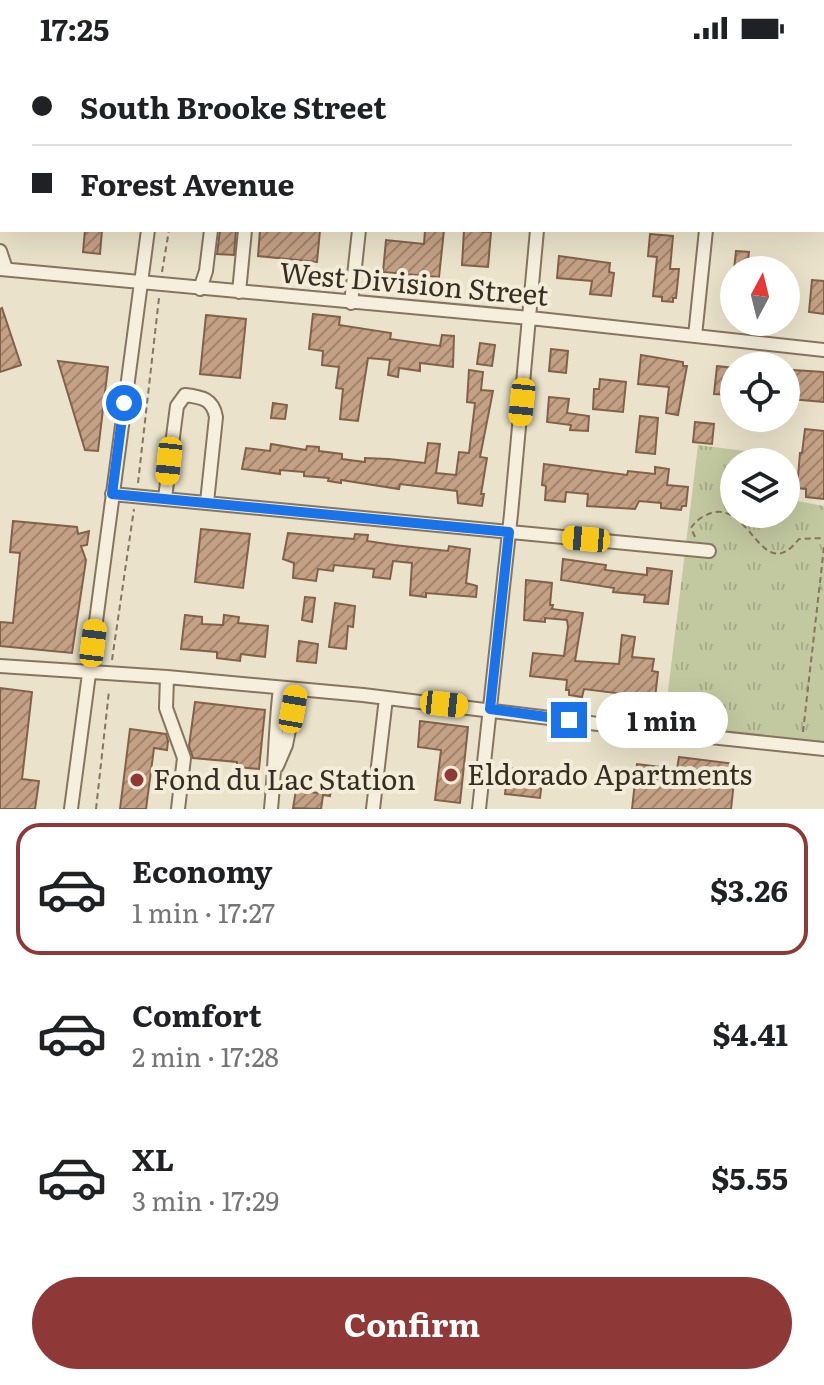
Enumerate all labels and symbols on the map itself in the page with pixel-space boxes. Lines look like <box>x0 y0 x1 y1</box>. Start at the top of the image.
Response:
street label: West Division Street <box>278 249 551 315</box>
north arrow <box>720 256 800 336</box>
car <box>508 377 536 427</box>
route start <box>106 385 142 421</box>
car <box>155 436 183 486</box>
car <box>561 525 611 553</box>
car <box>78 618 108 668</box>
car <box>277 683 309 735</box>
car <box>419 690 469 718</box>
callout: 1 min <box>597 692 729 748</box>
route end <box>551 702 587 738</box>
place label: Eldorado Apartments <box>467 752 752 794</box>
place label: Fond du Lac Station <box>153 757 416 799</box>
marker: Eldorado Apartments <box>442 766 460 784</box>
marker: Fond du Lac Station <box>128 771 146 789</box>

